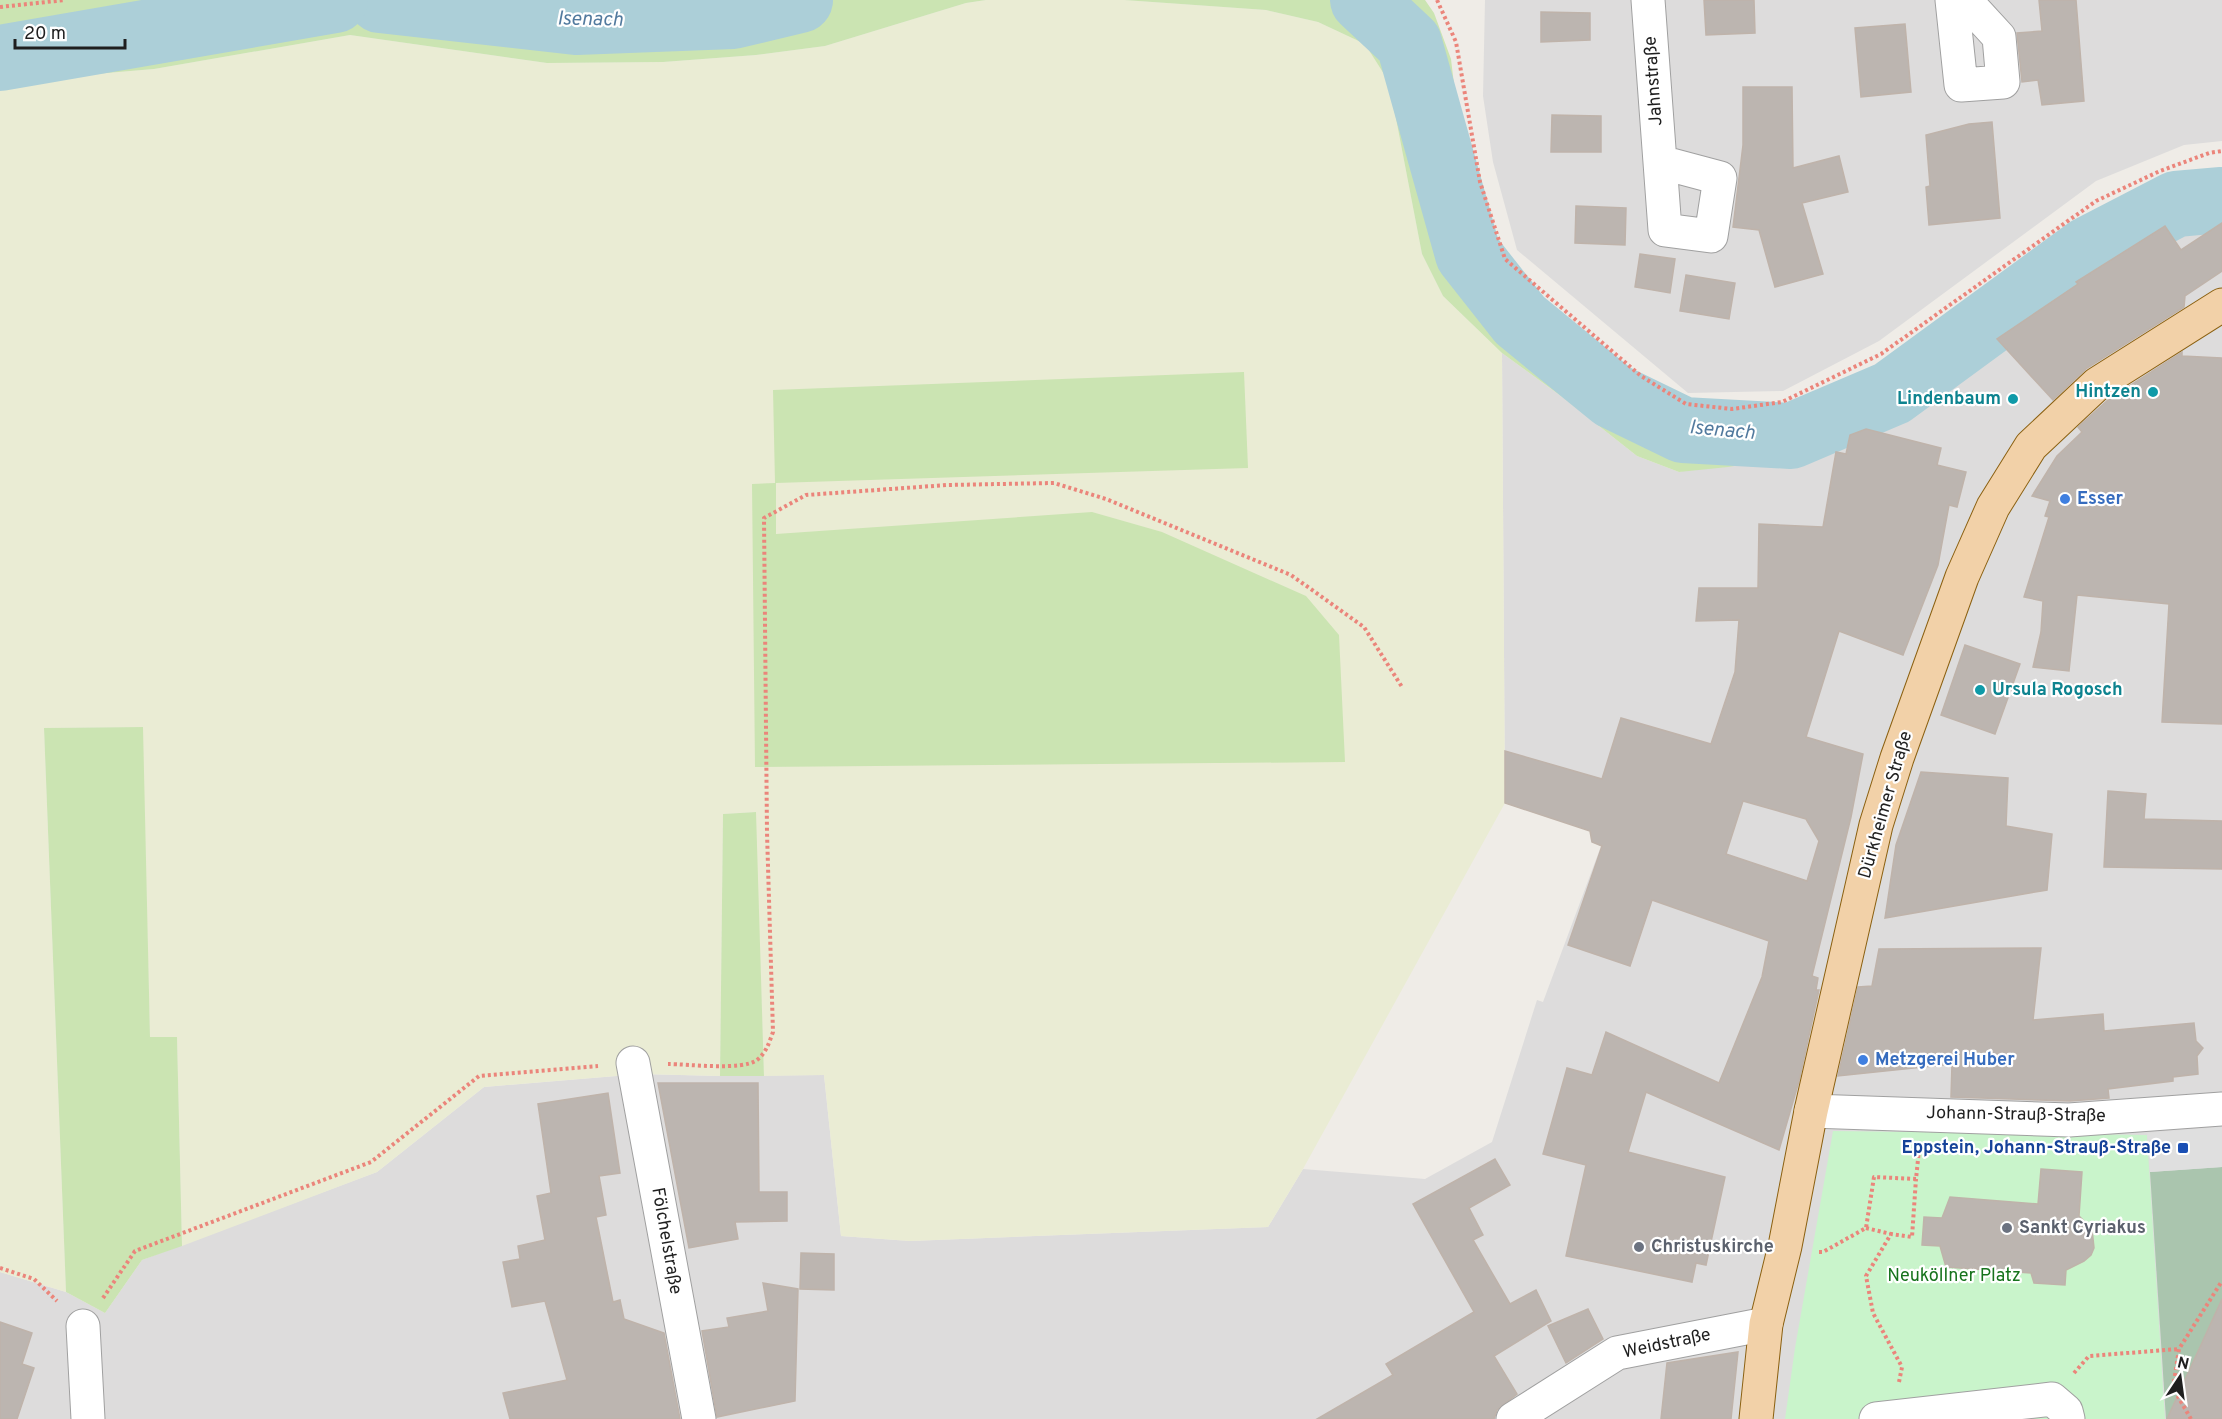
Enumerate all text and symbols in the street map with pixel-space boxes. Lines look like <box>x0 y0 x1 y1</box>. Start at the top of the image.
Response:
water label: Isenach <box>557 6 623 34</box>
scale bar <box>15 12 124 50</box>
text: 20 m <box>24 23 66 46</box>
street label: Jahnstraße <box>1639 35 1669 127</box>
place label: Hintzen <box>2075 381 2141 404</box>
marker: Hintzen <box>2146 385 2160 399</box>
place label: Lindenbaum <box>1897 388 2001 411</box>
marker: Lindenbaum <box>2006 392 2020 406</box>
water label: Isenach <box>1688 415 1756 447</box>
place label: Esser <box>2077 488 2124 511</box>
marker: Esser <box>2058 492 2072 506</box>
place label: Ursula Rogosch <box>1992 679 2123 702</box>
marker: Ursula Rogosch <box>1973 683 1987 697</box>
street label: Dürkheimer Straße <box>1854 728 1918 882</box>
place label: Metzgerei Huber <box>1875 1049 2015 1072</box>
marker: Metzgerei Huber <box>1856 1053 1870 1067</box>
street label: Johann-Strauß-Straße <box>1926 1102 2106 1128</box>
place label: Eppstein, Johann-Strauß-Straße <box>1902 1137 2171 1160</box>
marker: Eppstein, Johann-Strauß-Straße <box>2176 1141 2190 1155</box>
street label: Fölchelstraße <box>645 1186 687 1296</box>
place label: Sankt Cyriakus <box>2019 1217 2146 1240</box>
marker: Sankt Cyriakus <box>2000 1221 2014 1235</box>
place label: Christuskirche <box>1651 1236 1774 1259</box>
marker: Christuskirche <box>1632 1240 1646 1254</box>
park label: Neuköllner Platz <box>1887 1265 2021 1288</box>
street label: Weidstraße <box>1621 1323 1713 1365</box>
north arrow <box>2150 1347 2210 1407</box>
text: N <box>2175 1353 2191 1375</box>

